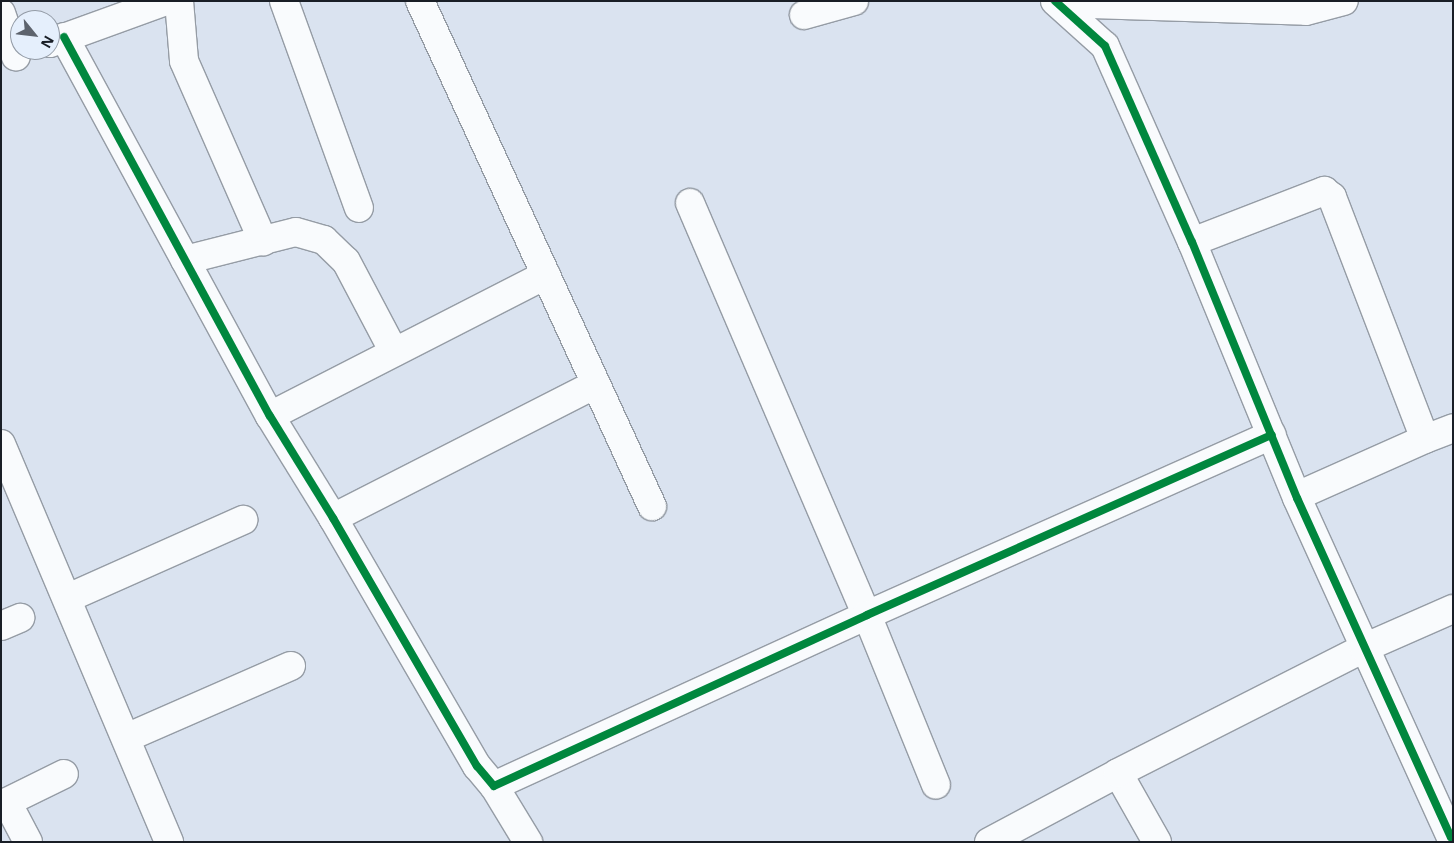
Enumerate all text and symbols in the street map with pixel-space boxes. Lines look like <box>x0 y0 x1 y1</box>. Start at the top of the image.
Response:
north arrow <box>10 10 60 60</box>
text: N <box>37 32 59 52</box>

